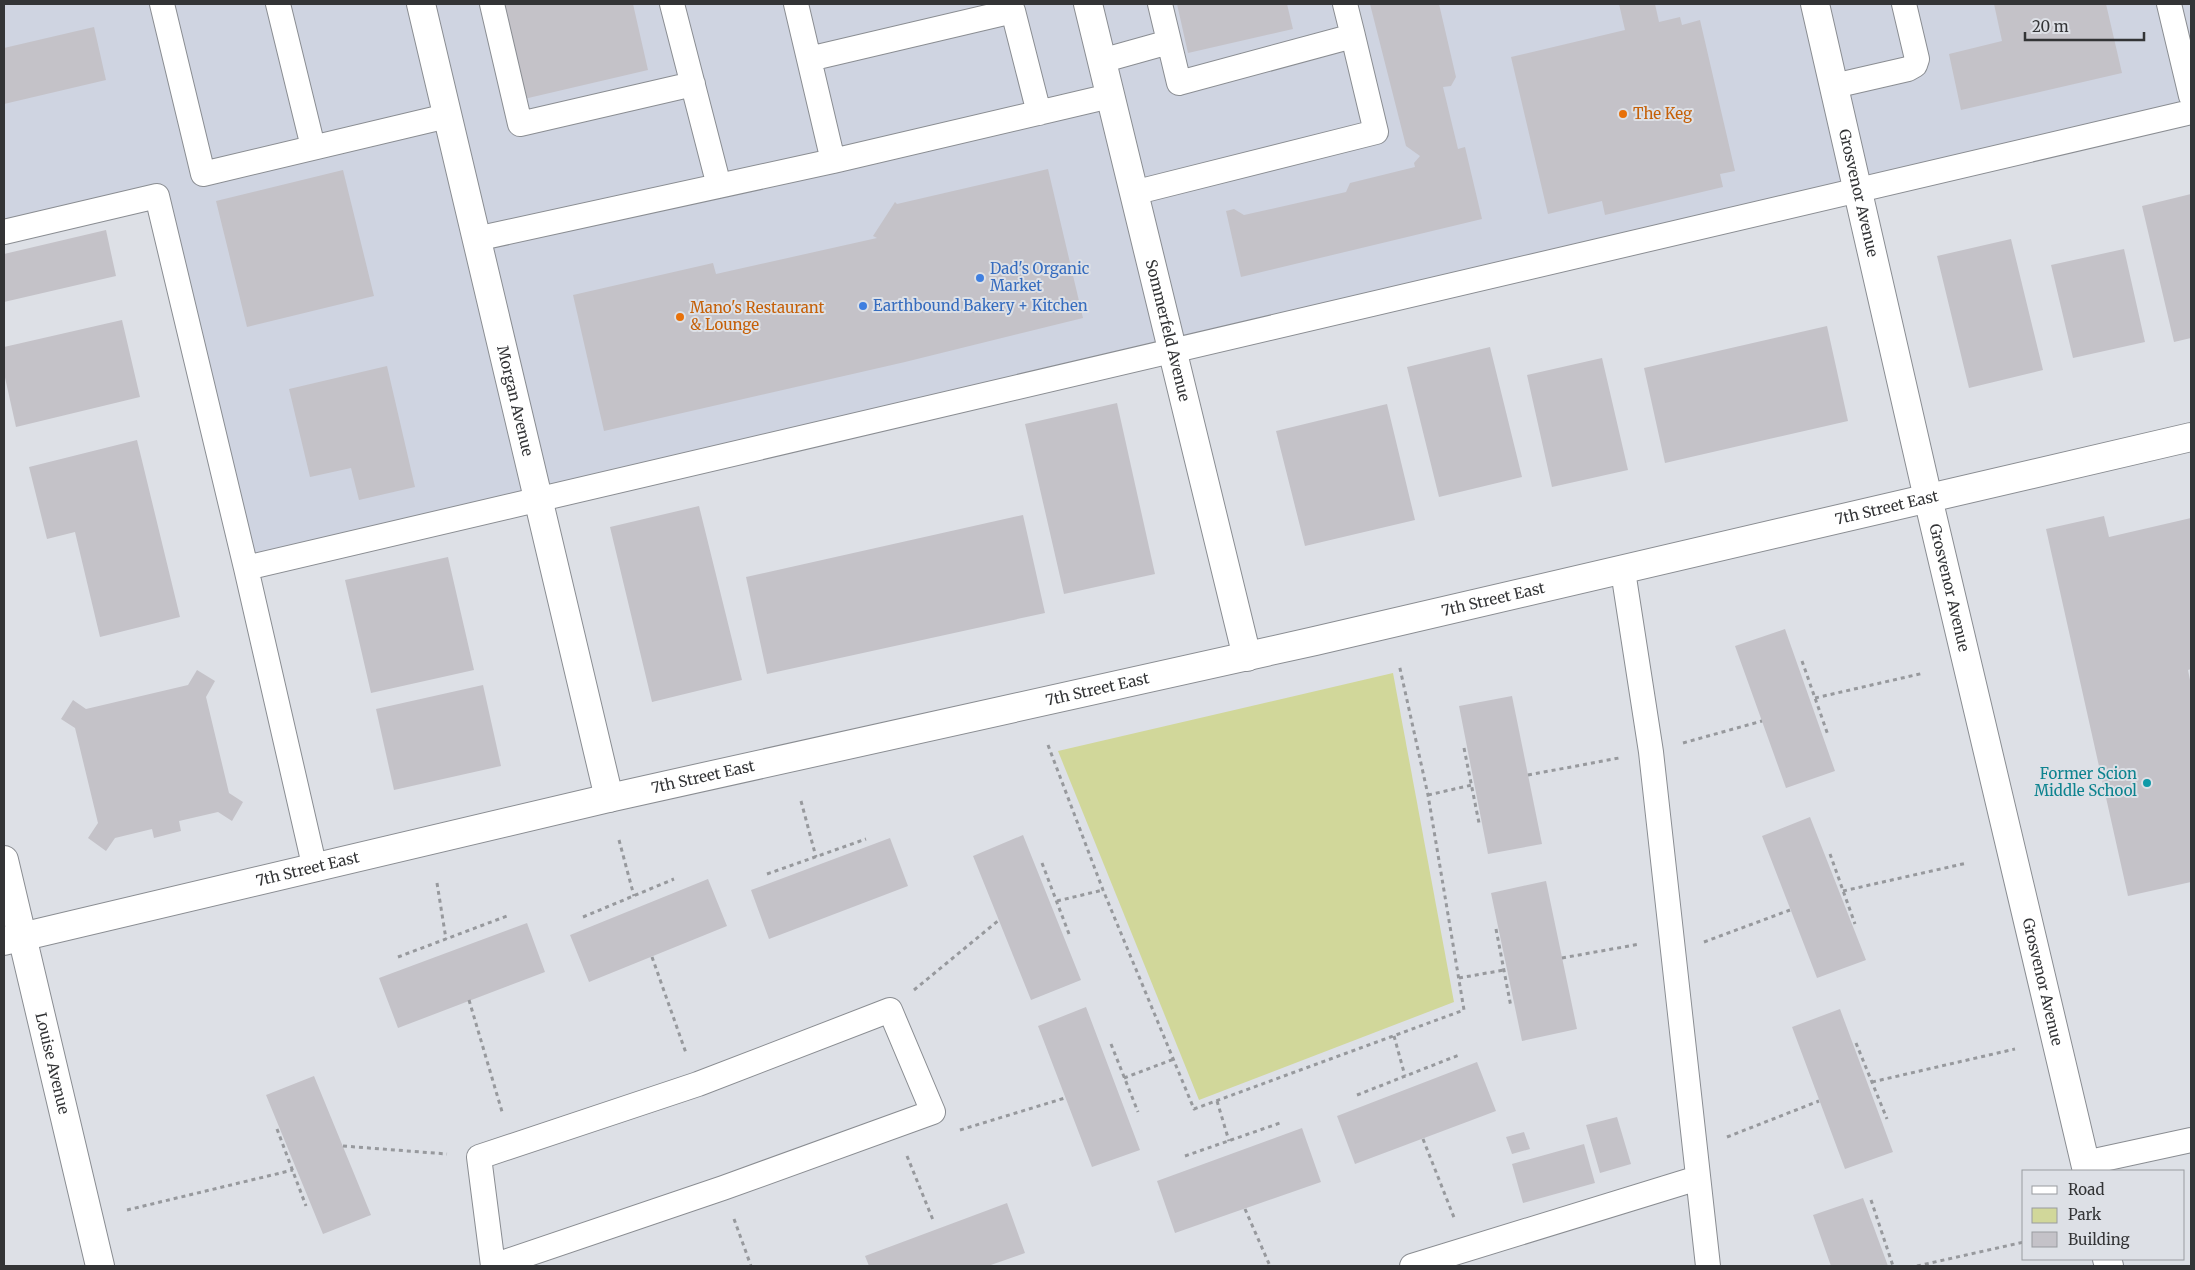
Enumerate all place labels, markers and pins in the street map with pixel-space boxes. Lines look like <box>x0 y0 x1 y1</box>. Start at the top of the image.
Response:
place label: The Keg <box>1633 104 1692 123</box>
marker: The Keg <box>1617 108 1629 120</box>
place label: Dad's Organic Market <box>990 259 1090 295</box>
marker: Dad's Organic Market <box>974 272 986 284</box>
place label: Earthbound Bakery + Kitchen <box>873 296 1088 315</box>
place label: Mano's Restaurant & Lounge <box>690 298 825 334</box>
marker: Earthbound Bakery + Kitchen <box>857 300 869 312</box>
marker: Mano's Restaurant & Lounge <box>674 311 686 323</box>
place label: Former Scion Middle School <box>2034 764 2137 800</box>
marker: Former Scion Middle School <box>2141 777 2153 789</box>

